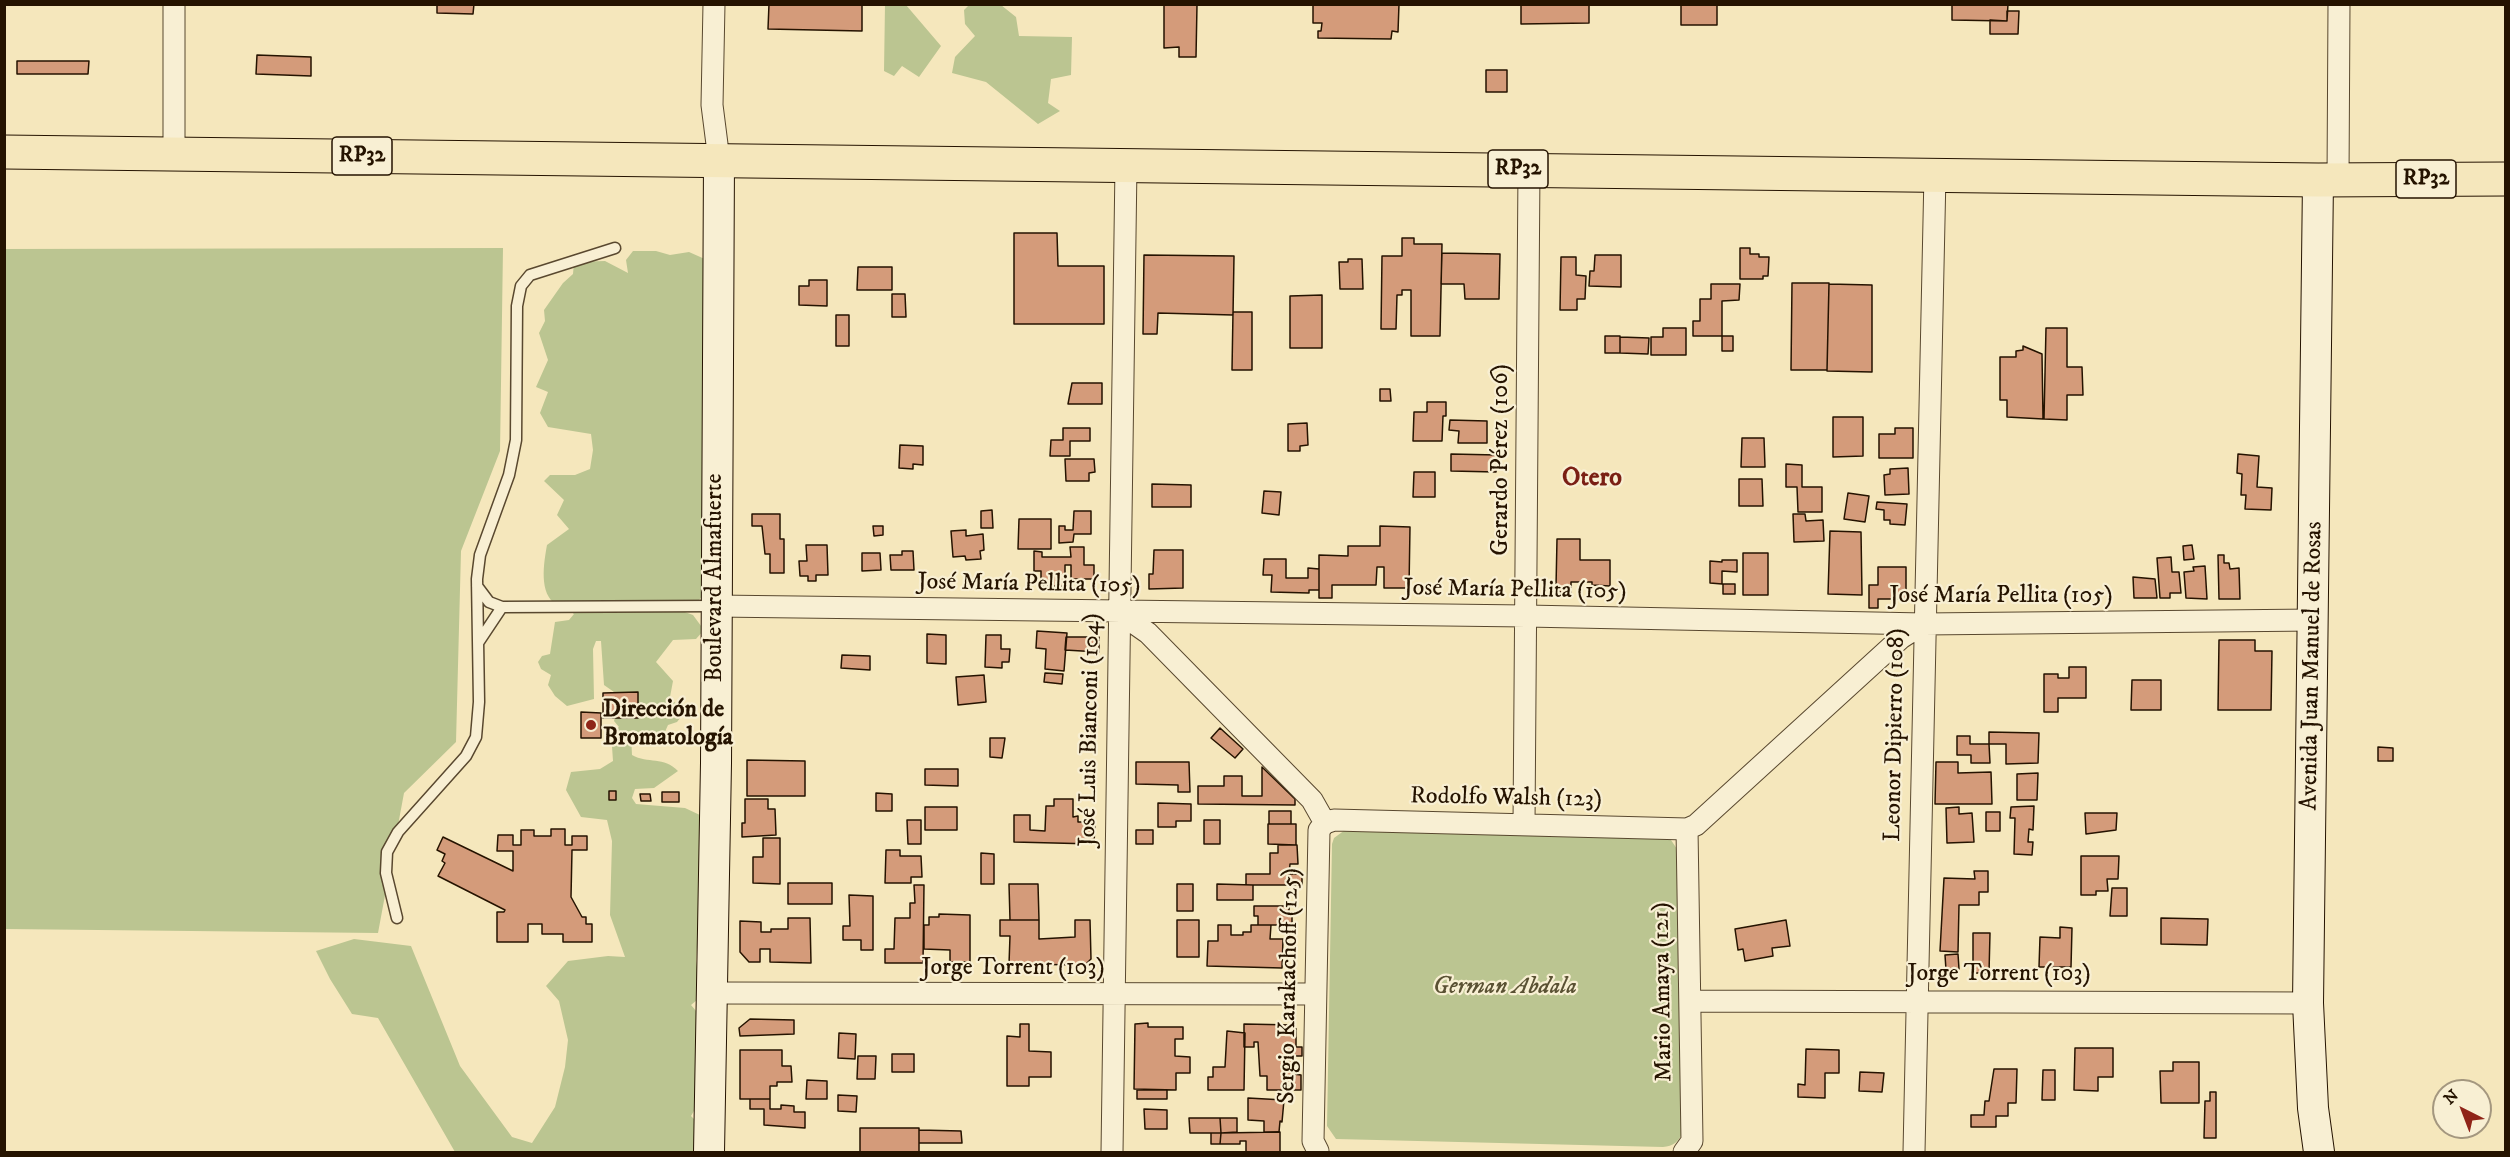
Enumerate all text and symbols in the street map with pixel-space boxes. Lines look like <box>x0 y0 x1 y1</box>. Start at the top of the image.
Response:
road number: RP32 <box>332 137 392 175</box>
road number: RP32 <box>1488 150 1548 188</box>
road number: RP32 <box>2396 160 2456 198</box>
street label: Gerardo Pérez (106) <box>1488 364 1516 556</box>
district label: Otero <box>1562 464 1622 496</box>
street label: Boulevard Almafuerte <box>702 474 730 682</box>
street label: Avenida Juan Manuel de Rosas <box>2296 521 2330 811</box>
street label: José María Pellita (105) <box>917 569 1141 601</box>
street label: José María Pellita (105) <box>1403 575 1627 607</box>
street label: José María Pellita (105) <box>1889 583 2113 611</box>
street label: José Luis Bianconi (104) <box>1075 613 1107 847</box>
street label: Leonor Dipierro (108) <box>1880 628 1912 842</box>
place label: Dirección de Bromatología <box>603 697 733 753</box>
marker: Dirección de Bromatología <box>584 718 598 732</box>
street label: Rodolfo Walsh (123) <box>1410 783 1602 815</box>
street label: Sergio Karakachoff (125) <box>1274 868 1306 1104</box>
street label: Mario Amaya (121) <box>1648 902 1680 1082</box>
street label: Jorge Torrent (103) <box>921 955 1105 983</box>
street label: Jorge Torrent (103) <box>1907 961 2091 989</box>
park label: German Abdala <box>1433 974 1577 1002</box>
north arrow <box>2432 1079 2492 1139</box>
text: N <box>2440 1085 2463 1109</box>

